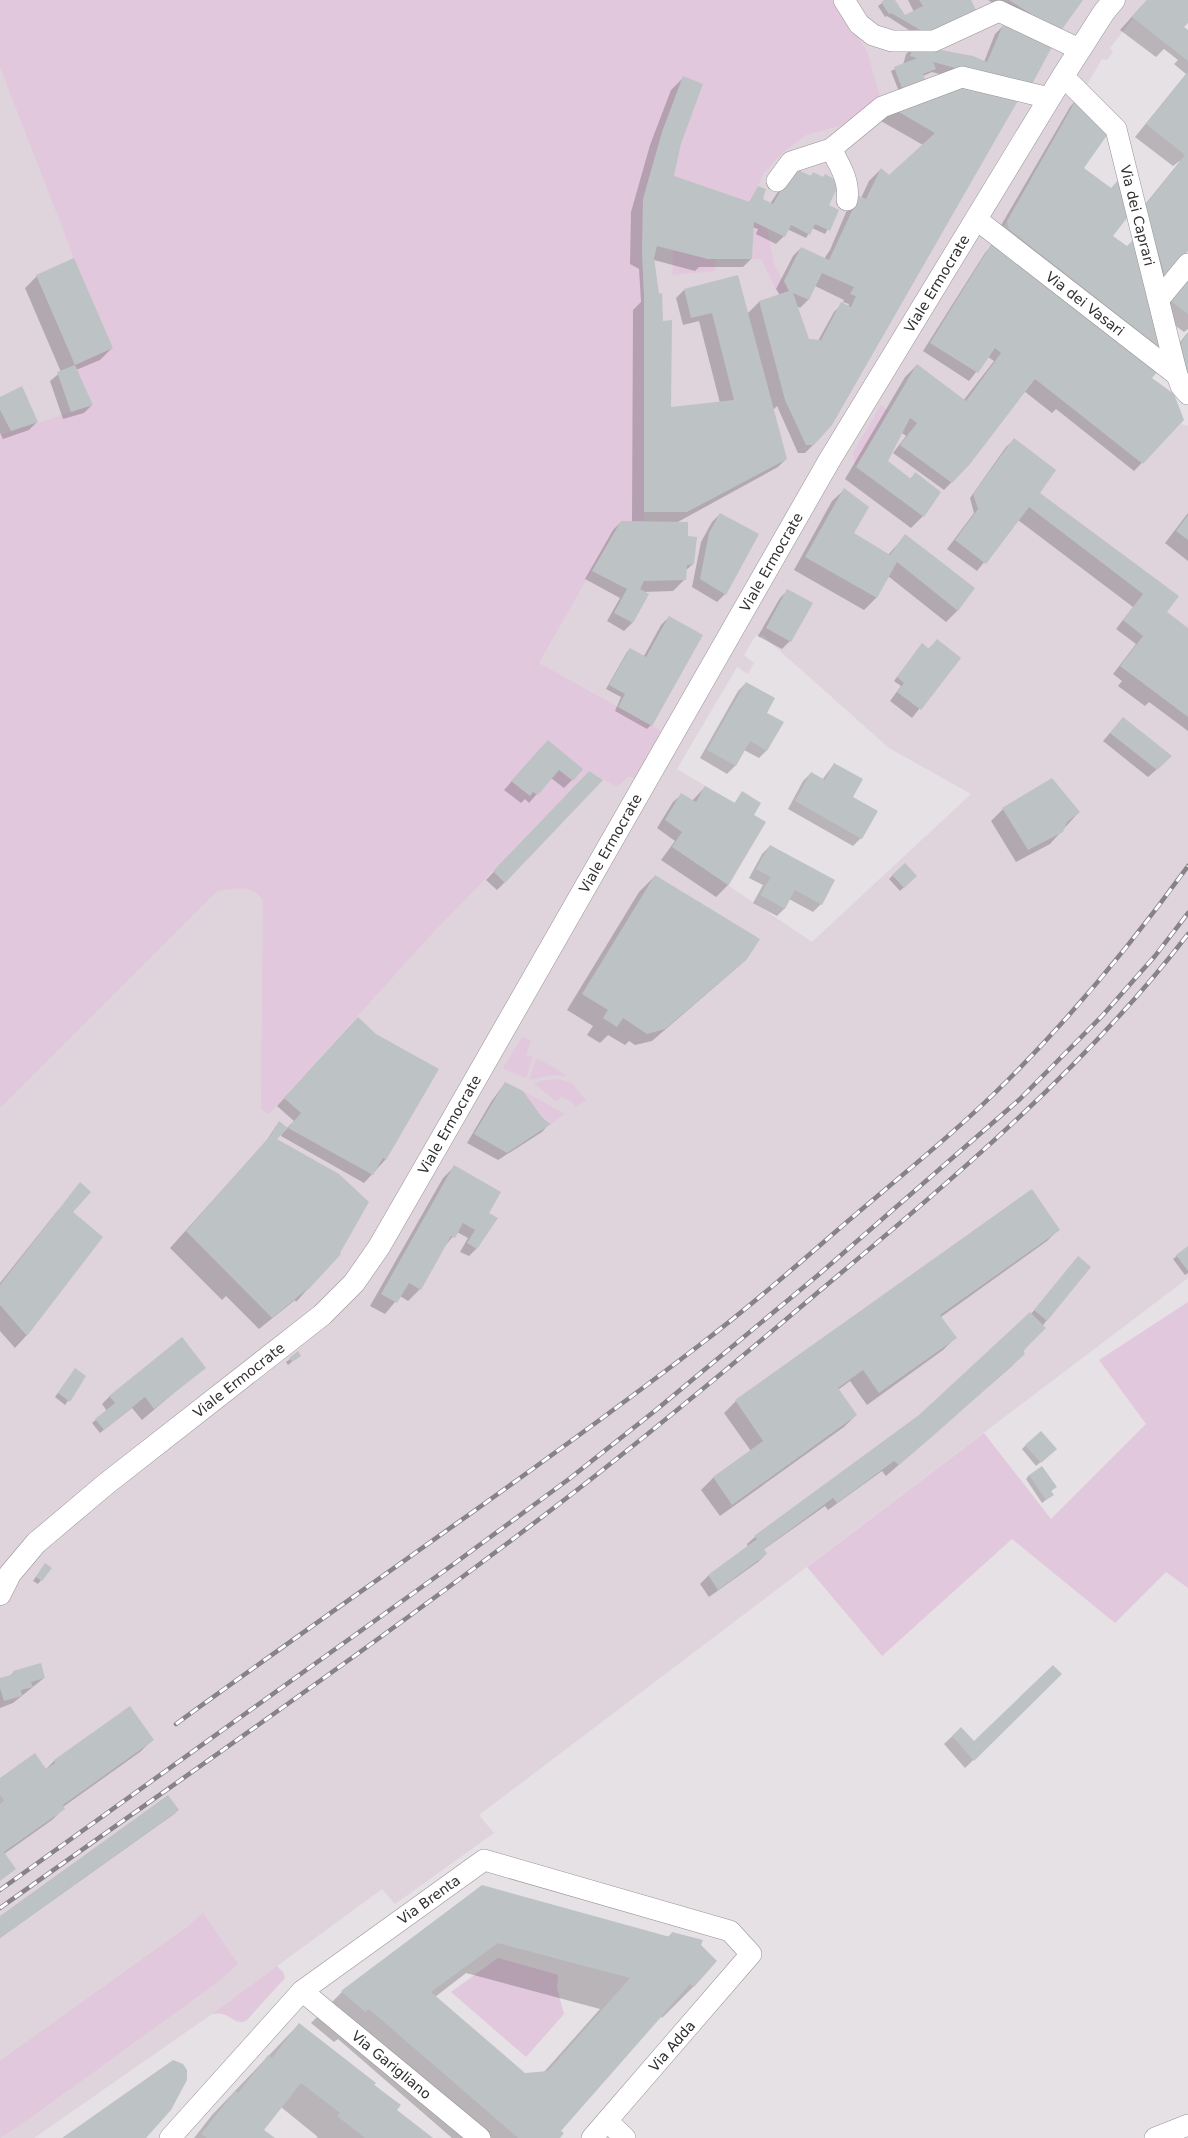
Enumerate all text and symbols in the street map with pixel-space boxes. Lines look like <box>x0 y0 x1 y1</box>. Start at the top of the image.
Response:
street label: Via dei Caprari <box>1117 163 1158 268</box>
street label: Viale Ermocrate <box>901 232 973 335</box>
street label: Via dei Vasari <box>1043 268 1127 339</box>
street label: Viale Ermocrate <box>737 510 806 614</box>
street label: Viale Ermocrate <box>576 791 645 896</box>
street label: Viale Ermocrate <box>415 1072 484 1177</box>
street label: Viale Ermocrate <box>190 1339 288 1421</box>
street label: Via Brenta <box>395 1872 463 1927</box>
street label: Via Adda <box>646 2017 698 2075</box>
street label: Via Garigliano <box>349 2027 434 2102</box>

